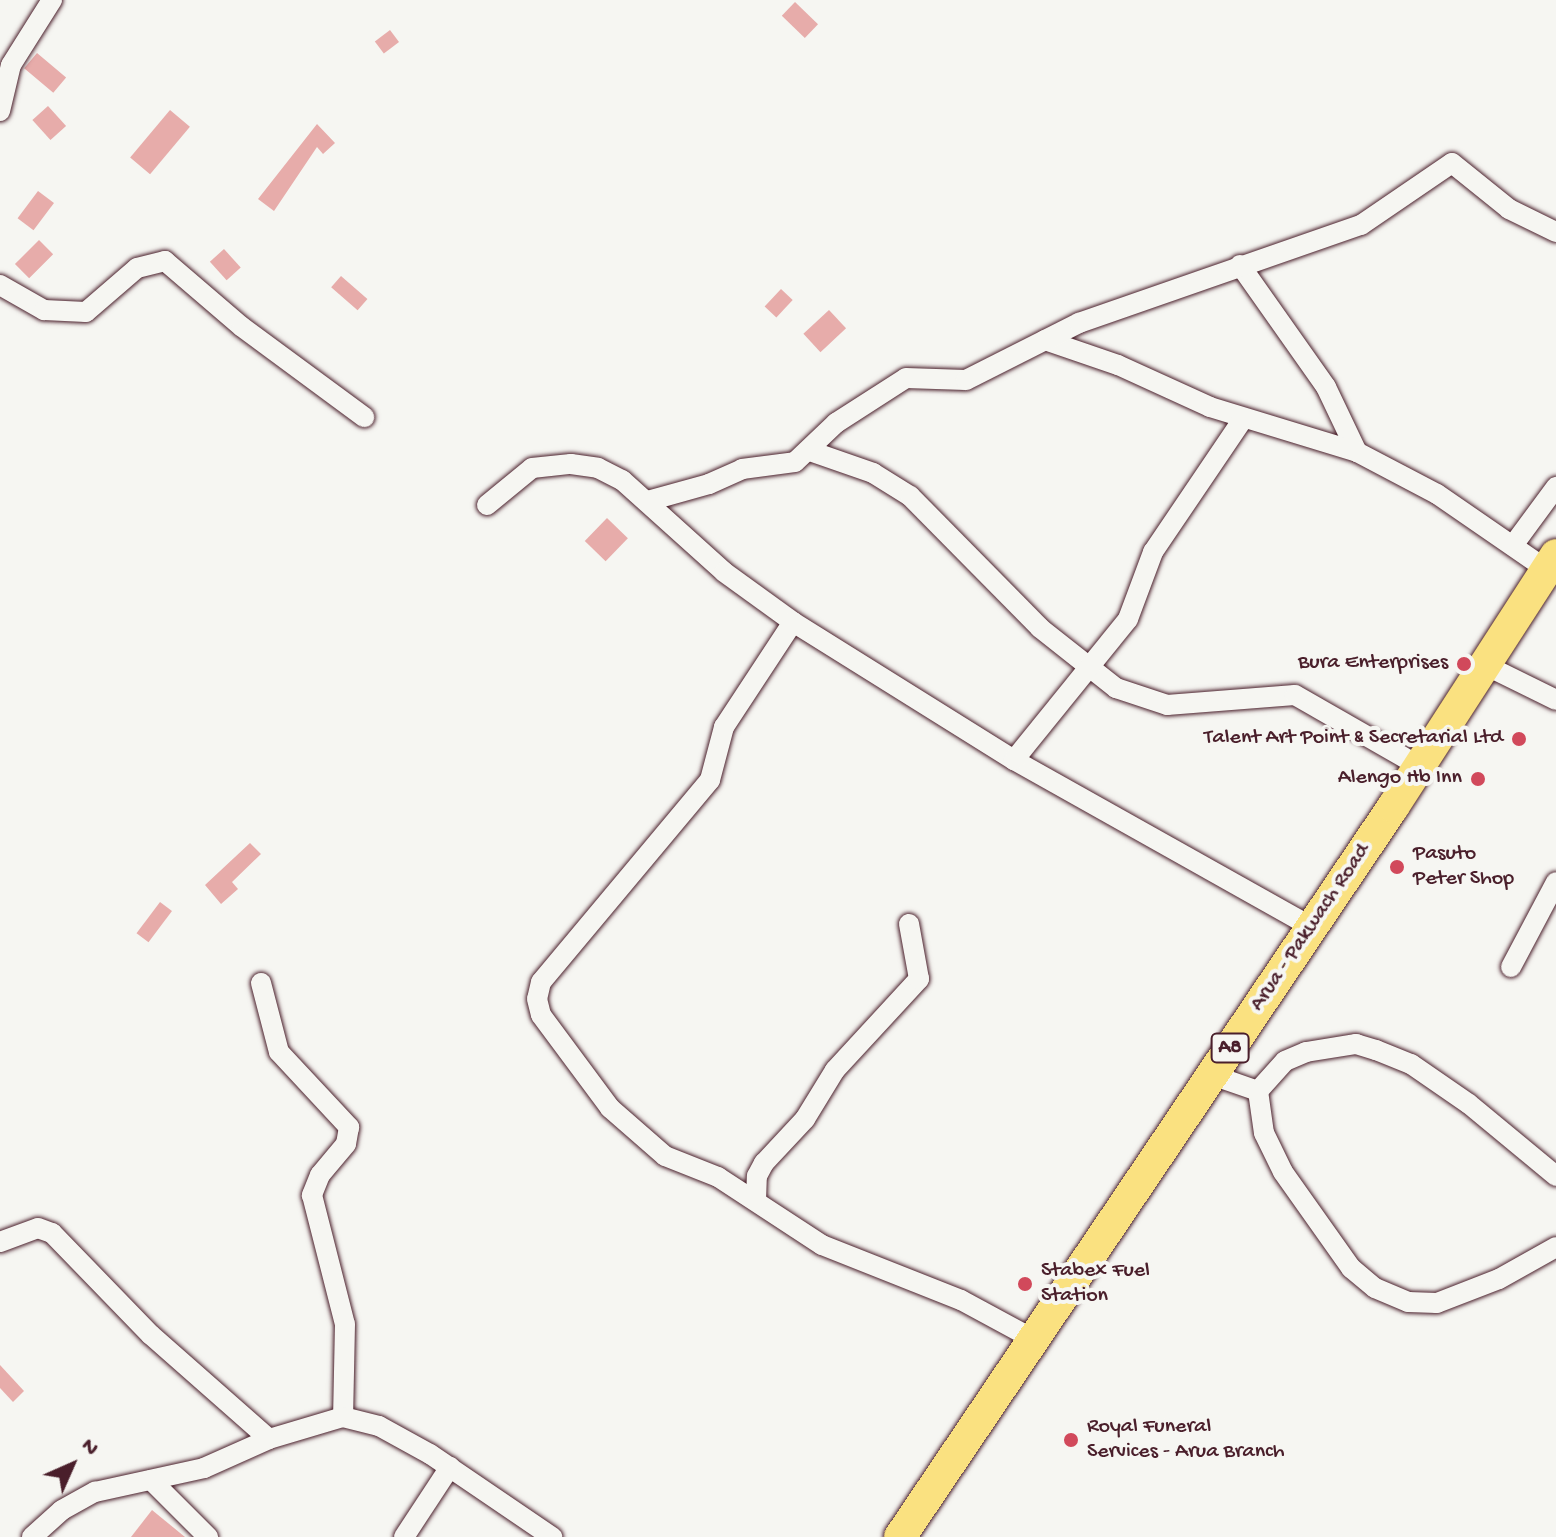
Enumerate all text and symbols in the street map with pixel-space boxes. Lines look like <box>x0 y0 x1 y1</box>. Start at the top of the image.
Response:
place label: Bura Enterprises <box>1298 651 1448 677</box>
marker: Bura Enterprises <box>1455 655 1473 673</box>
place label: Talent Art Point & Secretarial Ltd <box>1204 726 1503 752</box>
marker: Talent Art Point & Secretarial Ltd <box>1510 730 1528 748</box>
place label: Alengo Hb Inn <box>1338 766 1462 792</box>
marker: Alengo Hb Inn <box>1469 770 1487 788</box>
street label: Arua - Pakwach Road <box>1245 839 1377 1017</box>
place label: Pasuto Peter Shop <box>1413 841 1514 892</box>
marker: Pasuto Peter Shop <box>1388 858 1406 876</box>
road number: A8 <box>1210 1032 1250 1064</box>
place label: Stabex Fuel Station <box>1041 1258 1150 1310</box>
marker: Stabex Fuel Station <box>1016 1275 1034 1293</box>
place label: Royal Funeral Services - Arua Branch <box>1087 1414 1285 1466</box>
north arrow <box>32 1425 112 1505</box>
marker: Royal Funeral Services - Arua Branch <box>1062 1431 1080 1449</box>
text: N <box>75 1434 103 1462</box>

